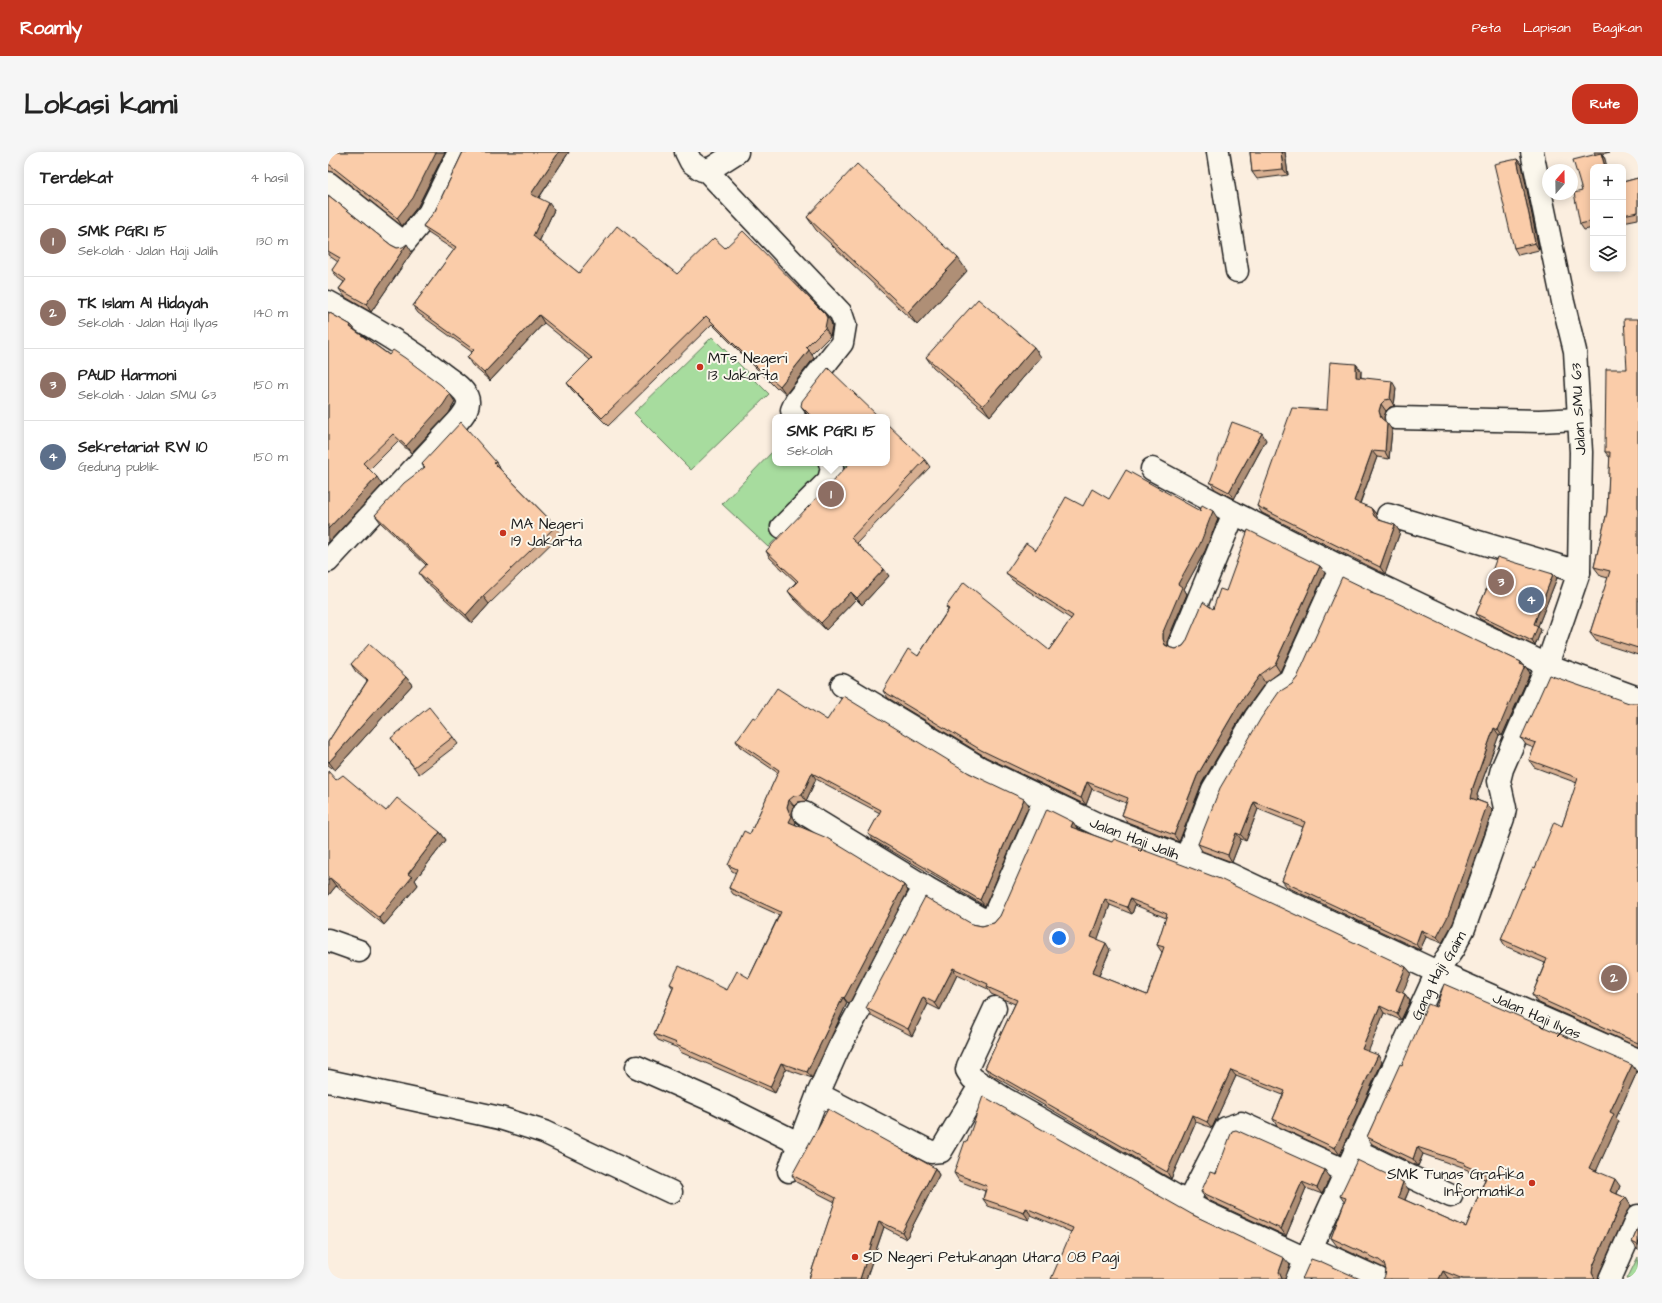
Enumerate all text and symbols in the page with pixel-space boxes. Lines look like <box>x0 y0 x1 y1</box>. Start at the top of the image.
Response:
text: Roamly <box>20 15 82 42</box>
text: Peta <box>1472 18 1501 38</box>
text: Lapisan <box>1523 18 1571 38</box>
text: Bagikan <box>1593 18 1642 38</box>
button: Rute <box>1572 84 1638 124</box>
text: Lokasi kami <box>24 85 178 124</box>
north arrow <box>1542 164 1578 200</box>
map controls <box>1590 164 1626 272</box>
button: + <box>1590 164 1626 200</box>
text: Terdekat <box>40 166 113 190</box>
text: 4 hasil <box>250 169 288 187</box>
button: − <box>1590 200 1626 236</box>
text: SMK PGRI 15 <box>78 221 167 242</box>
text: 1 <box>52 232 54 250</box>
text: 130 m <box>256 232 288 250</box>
button: layers <box>1590 236 1626 272</box>
text: Sekolah · Jalan Haji Jalih <box>78 242 218 260</box>
text: TK Islam Al Hidayah <box>78 293 208 314</box>
text: 2 <box>49 304 57 322</box>
text: 140 m <box>254 304 288 322</box>
text: Sekolah · Jalan Haji Ilyas <box>78 314 218 332</box>
place label: MTs Negeri 13 Jakarta <box>708 348 788 386</box>
marker: MTs Negeri 13 Jakarta <box>695 362 705 372</box>
street label: Jalan SMU 63 <box>1566 362 1591 456</box>
text: PAUD Harmoni <box>78 365 176 386</box>
text: 3 <box>50 376 56 394</box>
text: 150 m <box>254 376 288 394</box>
text: Sekolah · Jalan SMU 63 <box>78 386 216 404</box>
popup <box>772 414 890 466</box>
text: SMK PGRI 15 <box>787 421 875 442</box>
text: Sekretariat RW 10 <box>78 437 208 458</box>
text: Sekolah <box>787 442 832 460</box>
text: 4 <box>49 448 57 466</box>
text: 150 m <box>254 448 288 466</box>
text: Gedung publik <box>78 458 159 476</box>
pin: 1 <box>818 479 844 509</box>
place label: MA Negeri 19 Jakarta <box>511 514 584 552</box>
marker: MA Negeri 19 Jakarta <box>498 528 508 538</box>
pin: 3 <box>1488 567 1514 597</box>
pin: 4 <box>1518 585 1544 615</box>
street label: Jalan Haji Jalih <box>1086 812 1183 866</box>
street label: Gang Haji Gaim <box>1406 927 1472 1024</box>
your location <box>1049 928 1069 948</box>
pin: 2 <box>1601 963 1627 993</box>
street label: Jalan Haji Ilyas <box>1489 988 1585 1045</box>
place label: SMK Tunas Grafika Informatika <box>1387 1164 1524 1202</box>
marker: SMK Tunas Grafika Informatika <box>1527 1178 1537 1188</box>
place label: SD Negeri Petukangan Utara 08 Pagi <box>863 1247 1120 1269</box>
marker: SD Negeri Petukangan Utara 08 Pagi <box>850 1252 860 1262</box>

